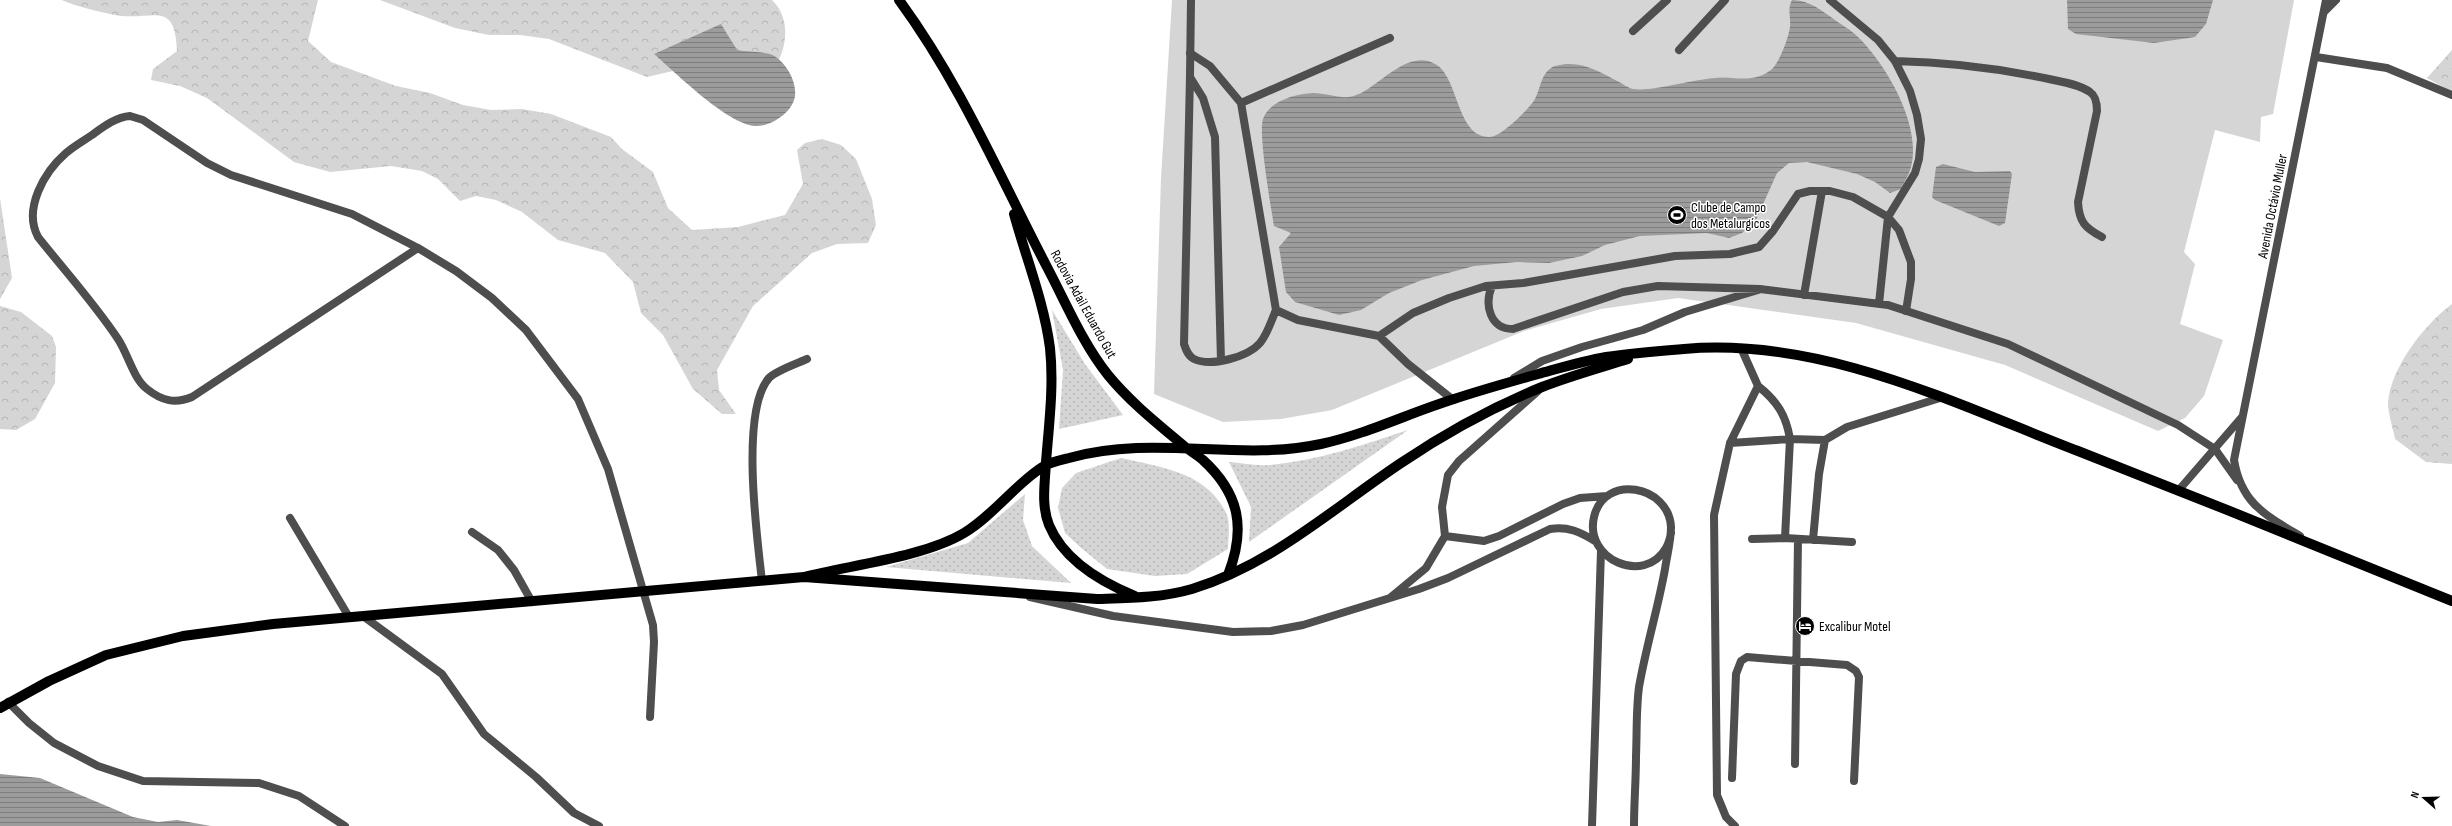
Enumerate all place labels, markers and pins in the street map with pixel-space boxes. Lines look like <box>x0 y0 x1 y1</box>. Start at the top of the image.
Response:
place label: Clube de Campo dos Metalurgícos <box>1691 199 1770 232</box>
sports icon: Clube de Campo dos Metalurgícos <box>1666 204 1688 226</box>
hotel icon: Excalibur Motel <box>1794 615 1816 637</box>
place label: Excalibur Motel <box>1819 618 1891 635</box>

